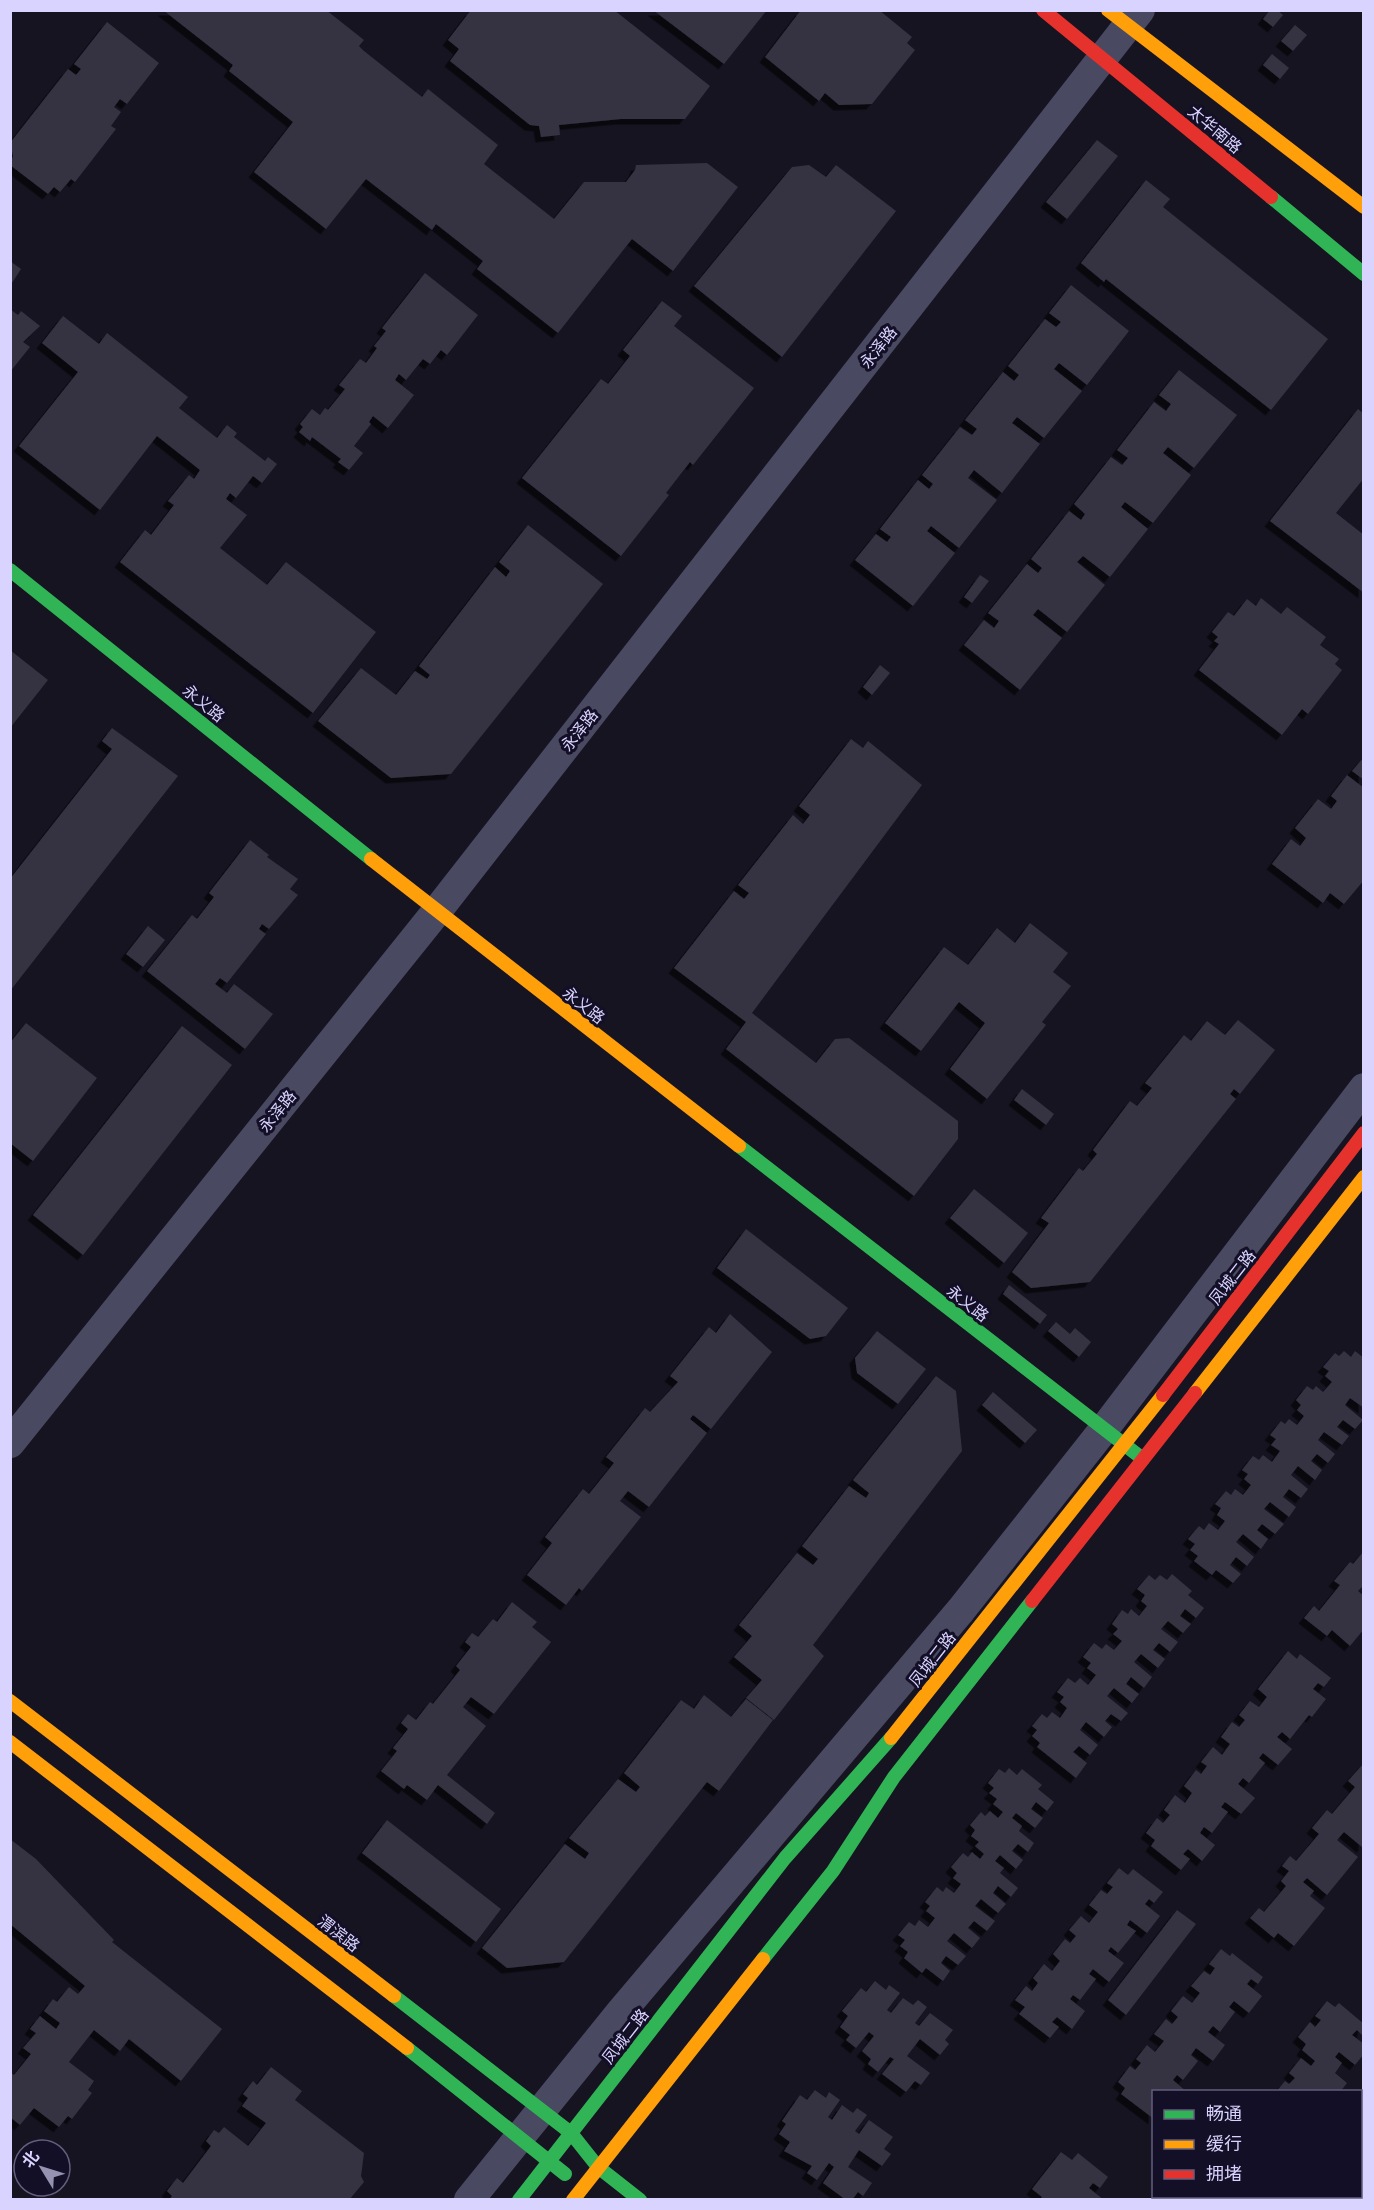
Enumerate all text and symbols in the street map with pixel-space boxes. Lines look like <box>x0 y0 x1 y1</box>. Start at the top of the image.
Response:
street label: 太华南路 <box>1184 102 1245 157</box>
street label: 永泽路 <box>856 323 901 372</box>
street label: 永义路 <box>179 681 228 726</box>
street label: 永泽路 <box>557 706 602 755</box>
street label: 永义路 <box>559 983 608 1028</box>
street label: 永泽路 <box>255 1087 300 1136</box>
street label: 凤城二路 <box>1205 1246 1260 1308</box>
street label: 永义路 <box>943 1281 992 1326</box>
street label: 凤城二路 <box>905 1628 960 1690</box>
street label: 渭滨路 <box>314 1911 363 1956</box>
street label: 凤城二路 <box>598 2005 653 2067</box>
legend <box>1152 2090 1362 2198</box>
text: 畅通 <box>1206 2103 1242 2124</box>
text: 缓行 <box>1206 2133 1242 2154</box>
north arrow <box>12 2138 72 2198</box>
text: 北 <box>18 2147 43 2171</box>
text: 拥堵 <box>1206 2163 1242 2184</box>

